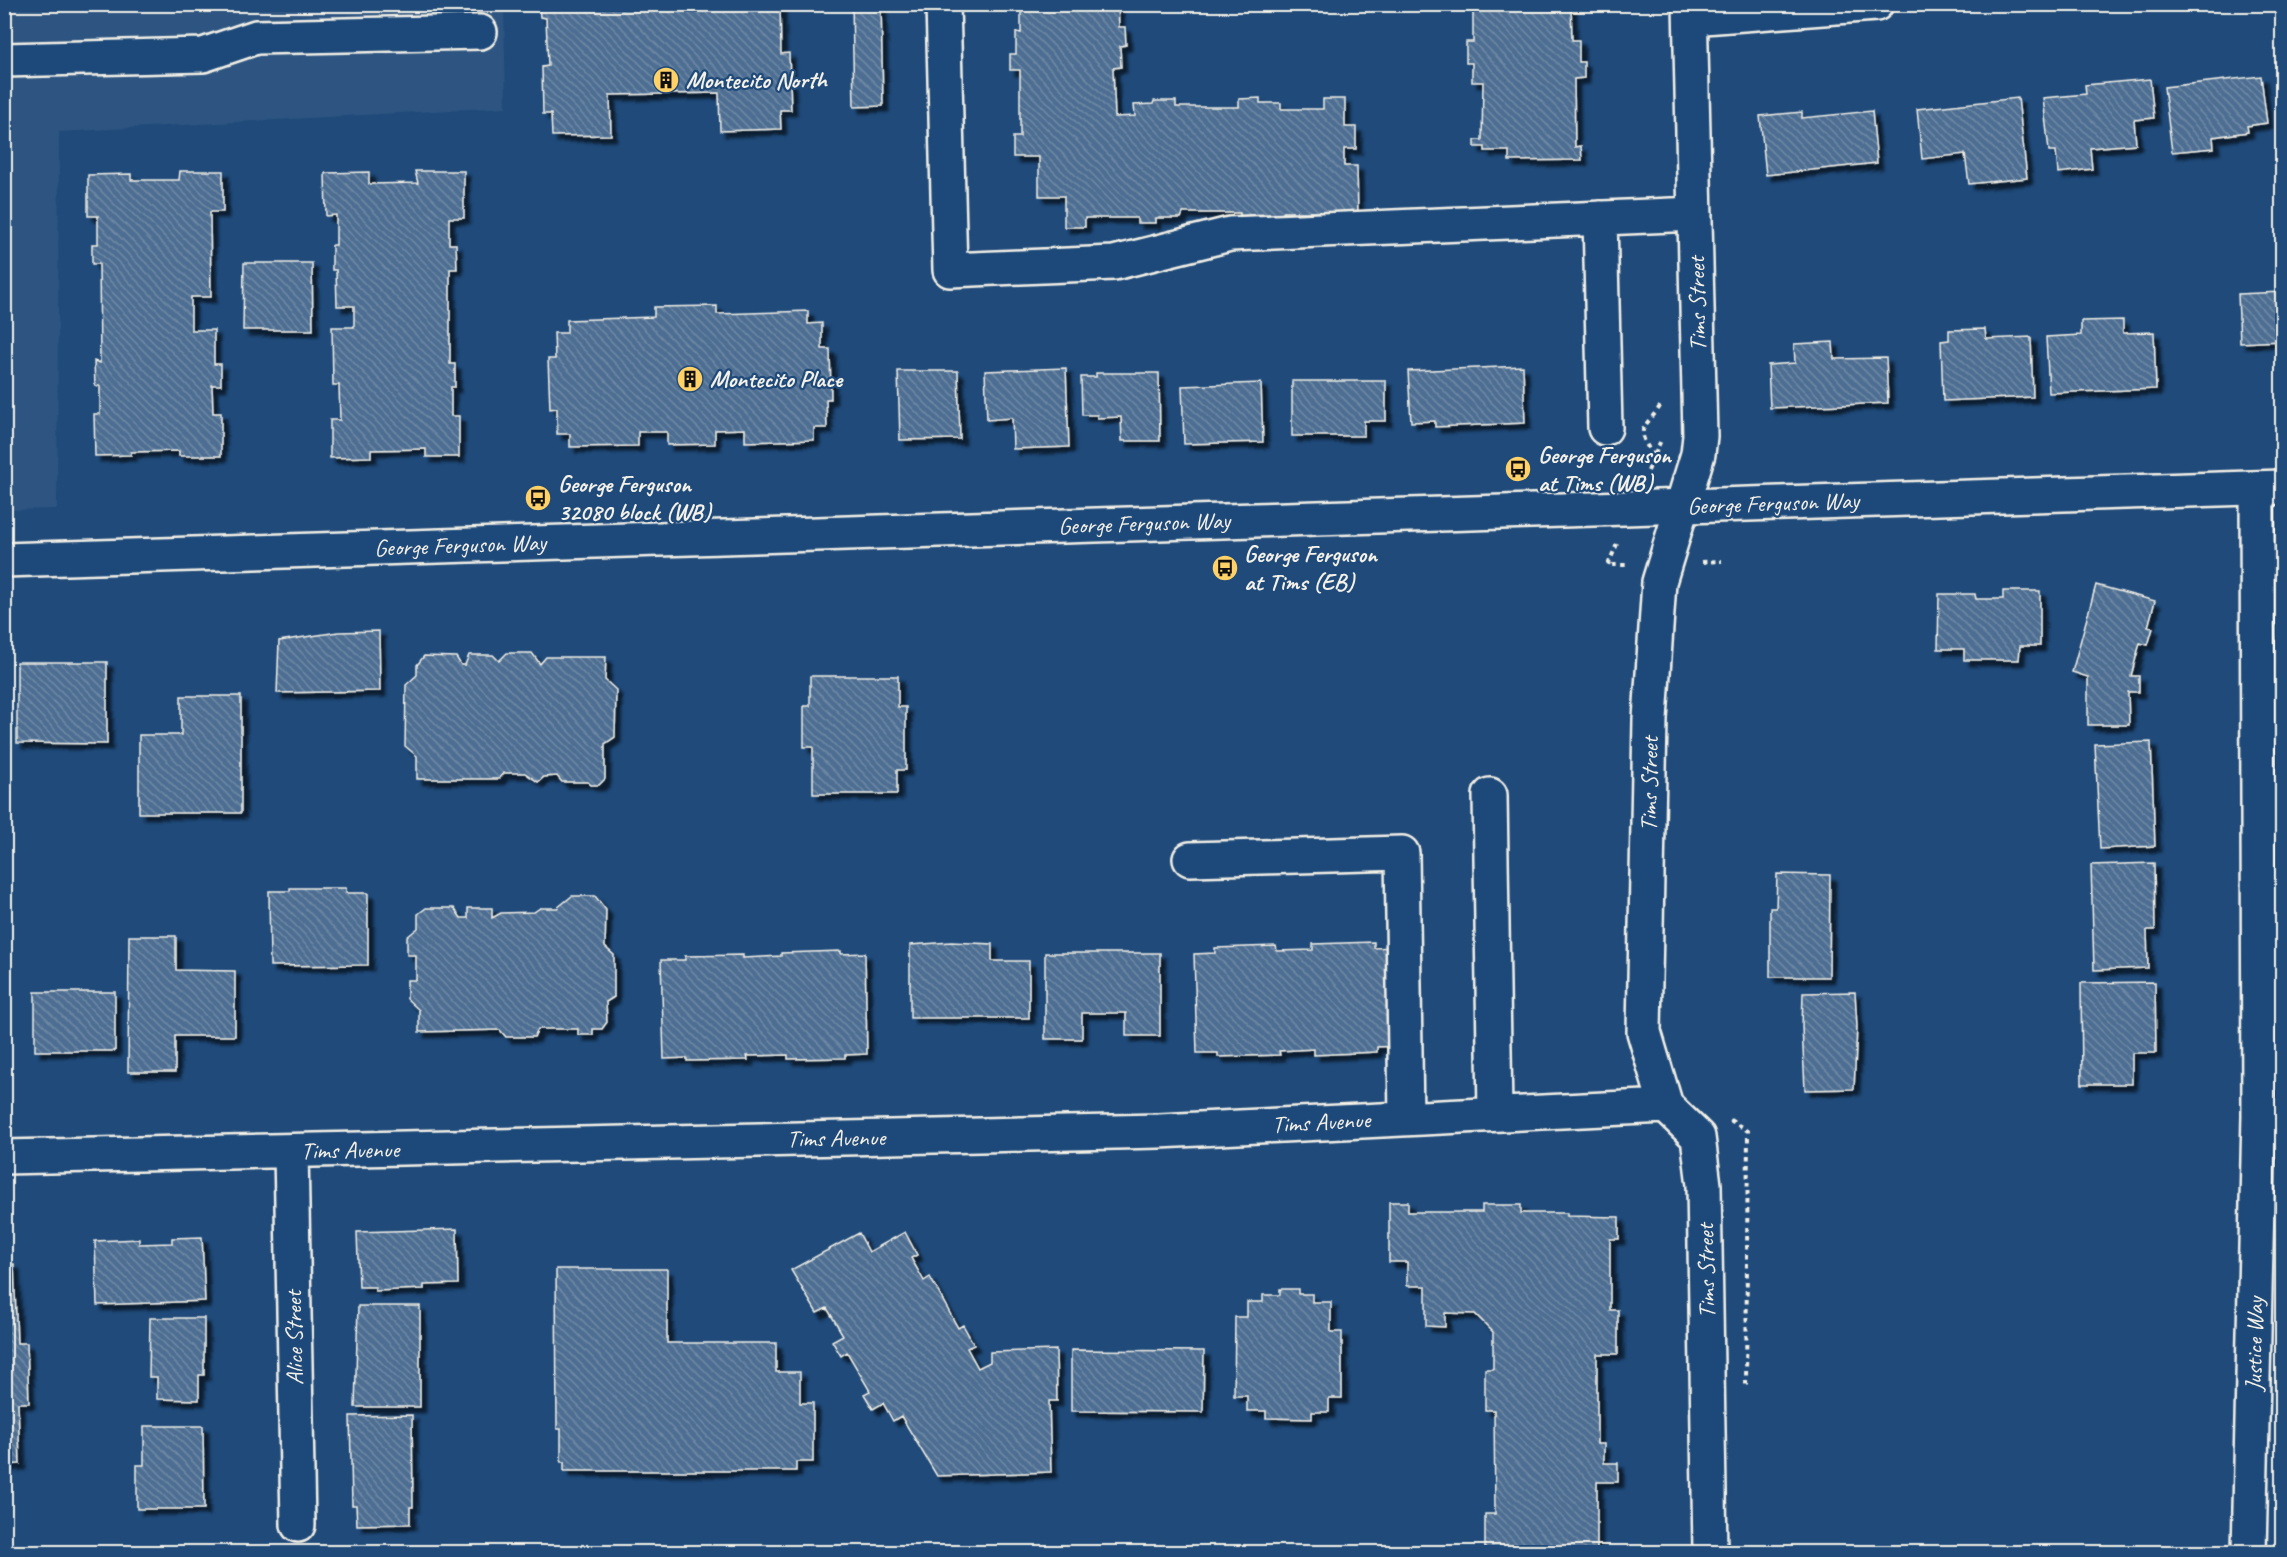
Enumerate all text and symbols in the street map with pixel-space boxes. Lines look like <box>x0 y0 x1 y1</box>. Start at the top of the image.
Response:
building icon: Montecito North <box>651 65 681 95</box>
place label: Montecito North <box>686 65 829 95</box>
street label: Tims Street <box>1681 254 1713 352</box>
building icon: Montecito Place <box>675 364 705 394</box>
place label: Montecito Place <box>710 364 844 394</box>
place label: George Ferguson at Tims (WB) <box>1538 440 1673 498</box>
bus stop icon: George Ferguson at Tims (WB) <box>1503 454 1533 484</box>
place label: George Ferguson 32080 block (WB) <box>558 469 713 527</box>
bus stop icon: George Ferguson 32080 block (WB) <box>523 483 553 513</box>
street label: George Ferguson Way <box>1687 485 1861 521</box>
street label: George Ferguson Way <box>1058 505 1232 541</box>
street label: George Ferguson Way <box>374 527 548 563</box>
place label: George Ferguson at Tims (EB) <box>1244 539 1379 597</box>
bus stop icon: George Ferguson at Tims (EB) <box>1210 553 1240 583</box>
street label: Tims Street <box>1633 734 1665 832</box>
street label: Tims Avenue <box>1271 1104 1373 1140</box>
street label: Tims Avenue <box>787 1122 888 1154</box>
street label: Tims Avenue <box>301 1134 402 1166</box>
street label: Tims Street <box>1690 1221 1722 1319</box>
street label: Alice Street <box>278 1288 310 1385</box>
street label: Justice Way <box>2238 1295 2270 1392</box>

